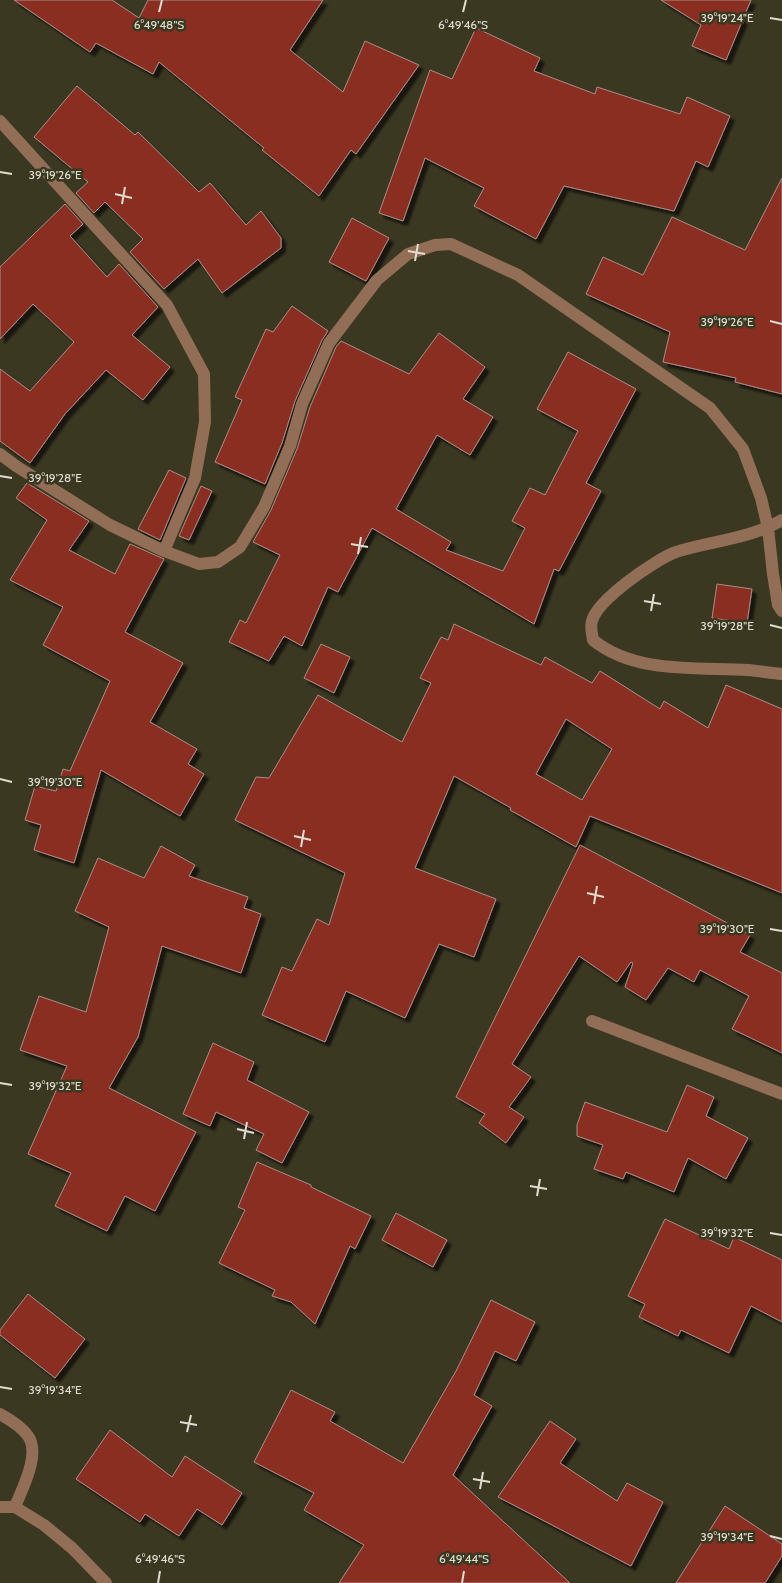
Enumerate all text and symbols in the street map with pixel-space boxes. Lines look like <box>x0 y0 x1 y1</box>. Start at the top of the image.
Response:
text: 39°19'24"E <box>700 10 754 25</box>
text: 6°49'48"S <box>134 17 184 32</box>
text: 6°49'46"S <box>438 17 488 32</box>
text: 39°19'26"E <box>28 167 82 182</box>
text: 39°19'26"E <box>700 314 754 329</box>
text: 39°19'28"E <box>28 470 82 485</box>
text: 39°19'28"E <box>700 618 754 633</box>
text: 39°19'30"E <box>28 774 83 789</box>
text: 39°19'30"E <box>700 921 755 936</box>
text: 39°19'32"E <box>29 1078 82 1093</box>
text: 39°19'32"E <box>701 1225 754 1240</box>
text: 39°19'34"E <box>28 1382 82 1397</box>
text: 39°19'34"E <box>700 1529 754 1544</box>
text: 6°49'46"S <box>135 1551 185 1566</box>
text: 6°49'44"S <box>439 1551 489 1566</box>

